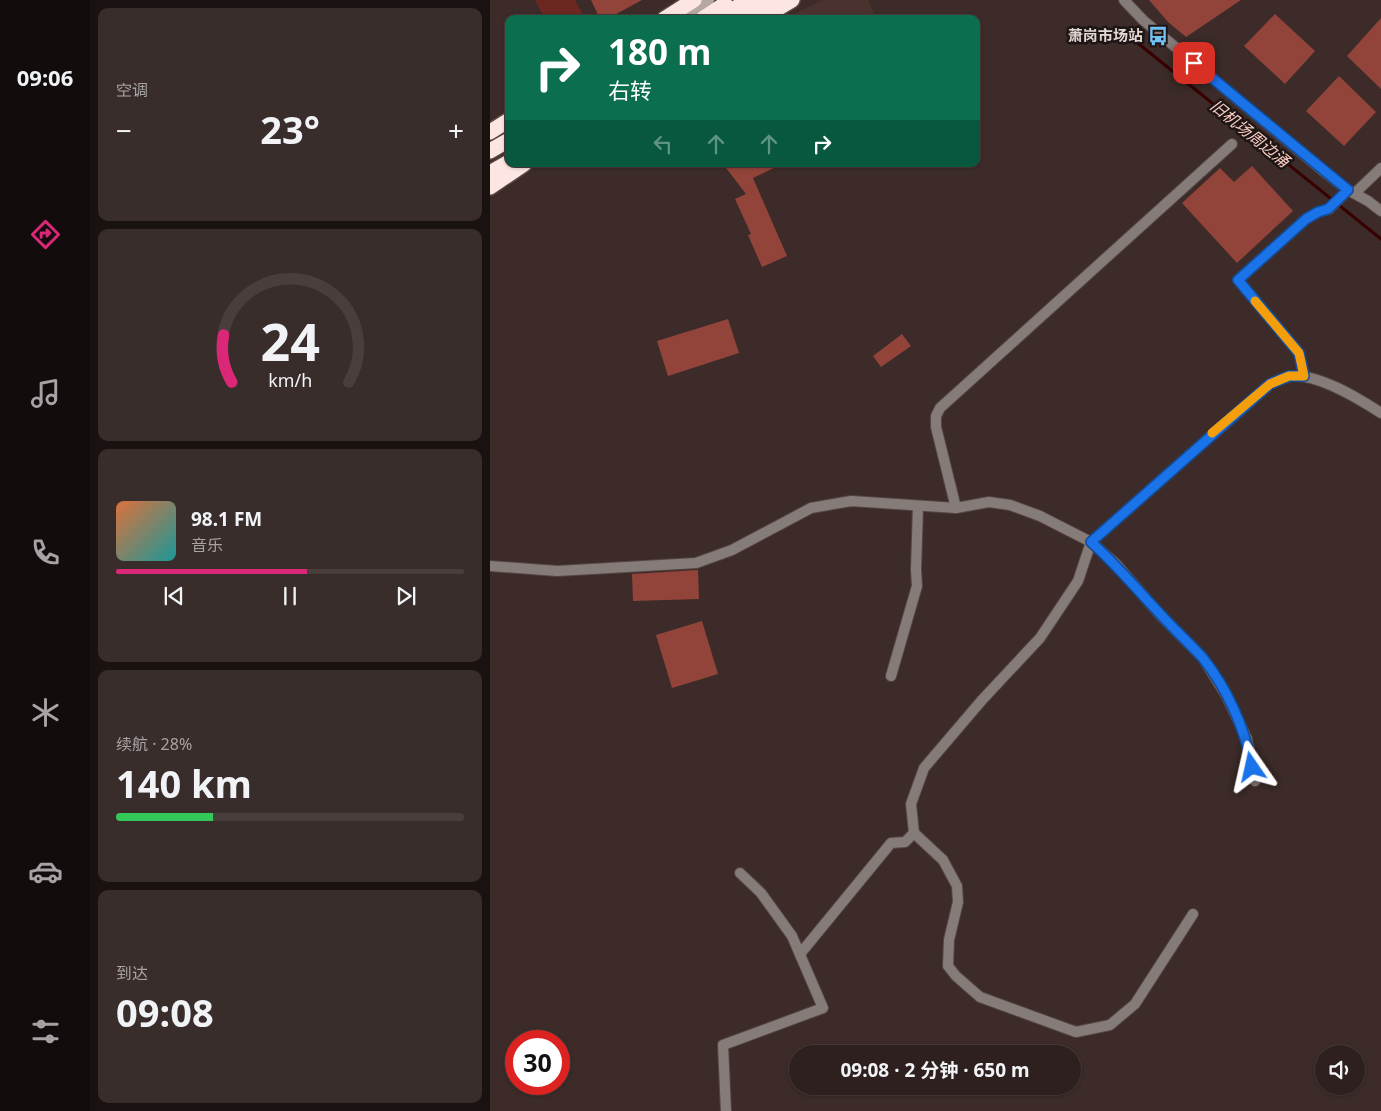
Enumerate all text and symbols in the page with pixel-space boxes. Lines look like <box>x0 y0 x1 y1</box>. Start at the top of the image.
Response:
place label: 萧岗市场站 <box>1068 25 1143 45</box>
bus stop icon: 萧岗市场站 <box>1147 25 1169 47</box>
text: 180 m <box>608 28 711 75</box>
icon: right <box>525 35 590 100</box>
pin <box>1173 42 1215 84</box>
icon: arrive <box>1180 49 1208 77</box>
text: 09:06 <box>17 62 73 92</box>
text: 右转 <box>608 75 652 105</box>
text: 空调 <box>116 79 148 101</box>
water label: 旧机场周边涌 <box>1206 94 1296 173</box>
text: 23° <box>260 103 320 155</box>
text: − <box>116 111 132 149</box>
text: + <box>448 111 464 149</box>
icon: left <box>649 130 677 158</box>
icon: ahead <box>702 130 730 158</box>
icon: ahead <box>755 130 783 158</box>
icon: right <box>808 130 836 158</box>
icon: directions <box>28 217 63 252</box>
text: 24 <box>260 305 320 376</box>
text: km/h <box>268 368 312 392</box>
icon: music <box>28 376 63 411</box>
text: 98.1 FM <box>191 506 262 532</box>
text: 音乐 <box>191 534 223 556</box>
icon: phone <box>28 535 63 570</box>
icon: previous <box>160 582 188 610</box>
icon: pause <box>276 582 304 610</box>
icon: next <box>392 582 420 610</box>
icon: climate <box>28 695 63 730</box>
text: 续航 · 28% <box>116 733 192 755</box>
position arrow <box>1225 740 1277 792</box>
text: 140 km <box>116 757 252 809</box>
icon: car <box>28 854 63 889</box>
text: 到达 <box>116 962 148 984</box>
text: 09:08 <box>116 986 214 1038</box>
icon: filters <box>28 1014 63 1049</box>
speed limit sign: 30 <box>505 1030 570 1095</box>
map controls <box>1315 1045 1365 1095</box>
button: sound <box>1315 1045 1365 1095</box>
text: 09:08 · 2 分钟 · 650 m <box>840 1057 1030 1083</box>

